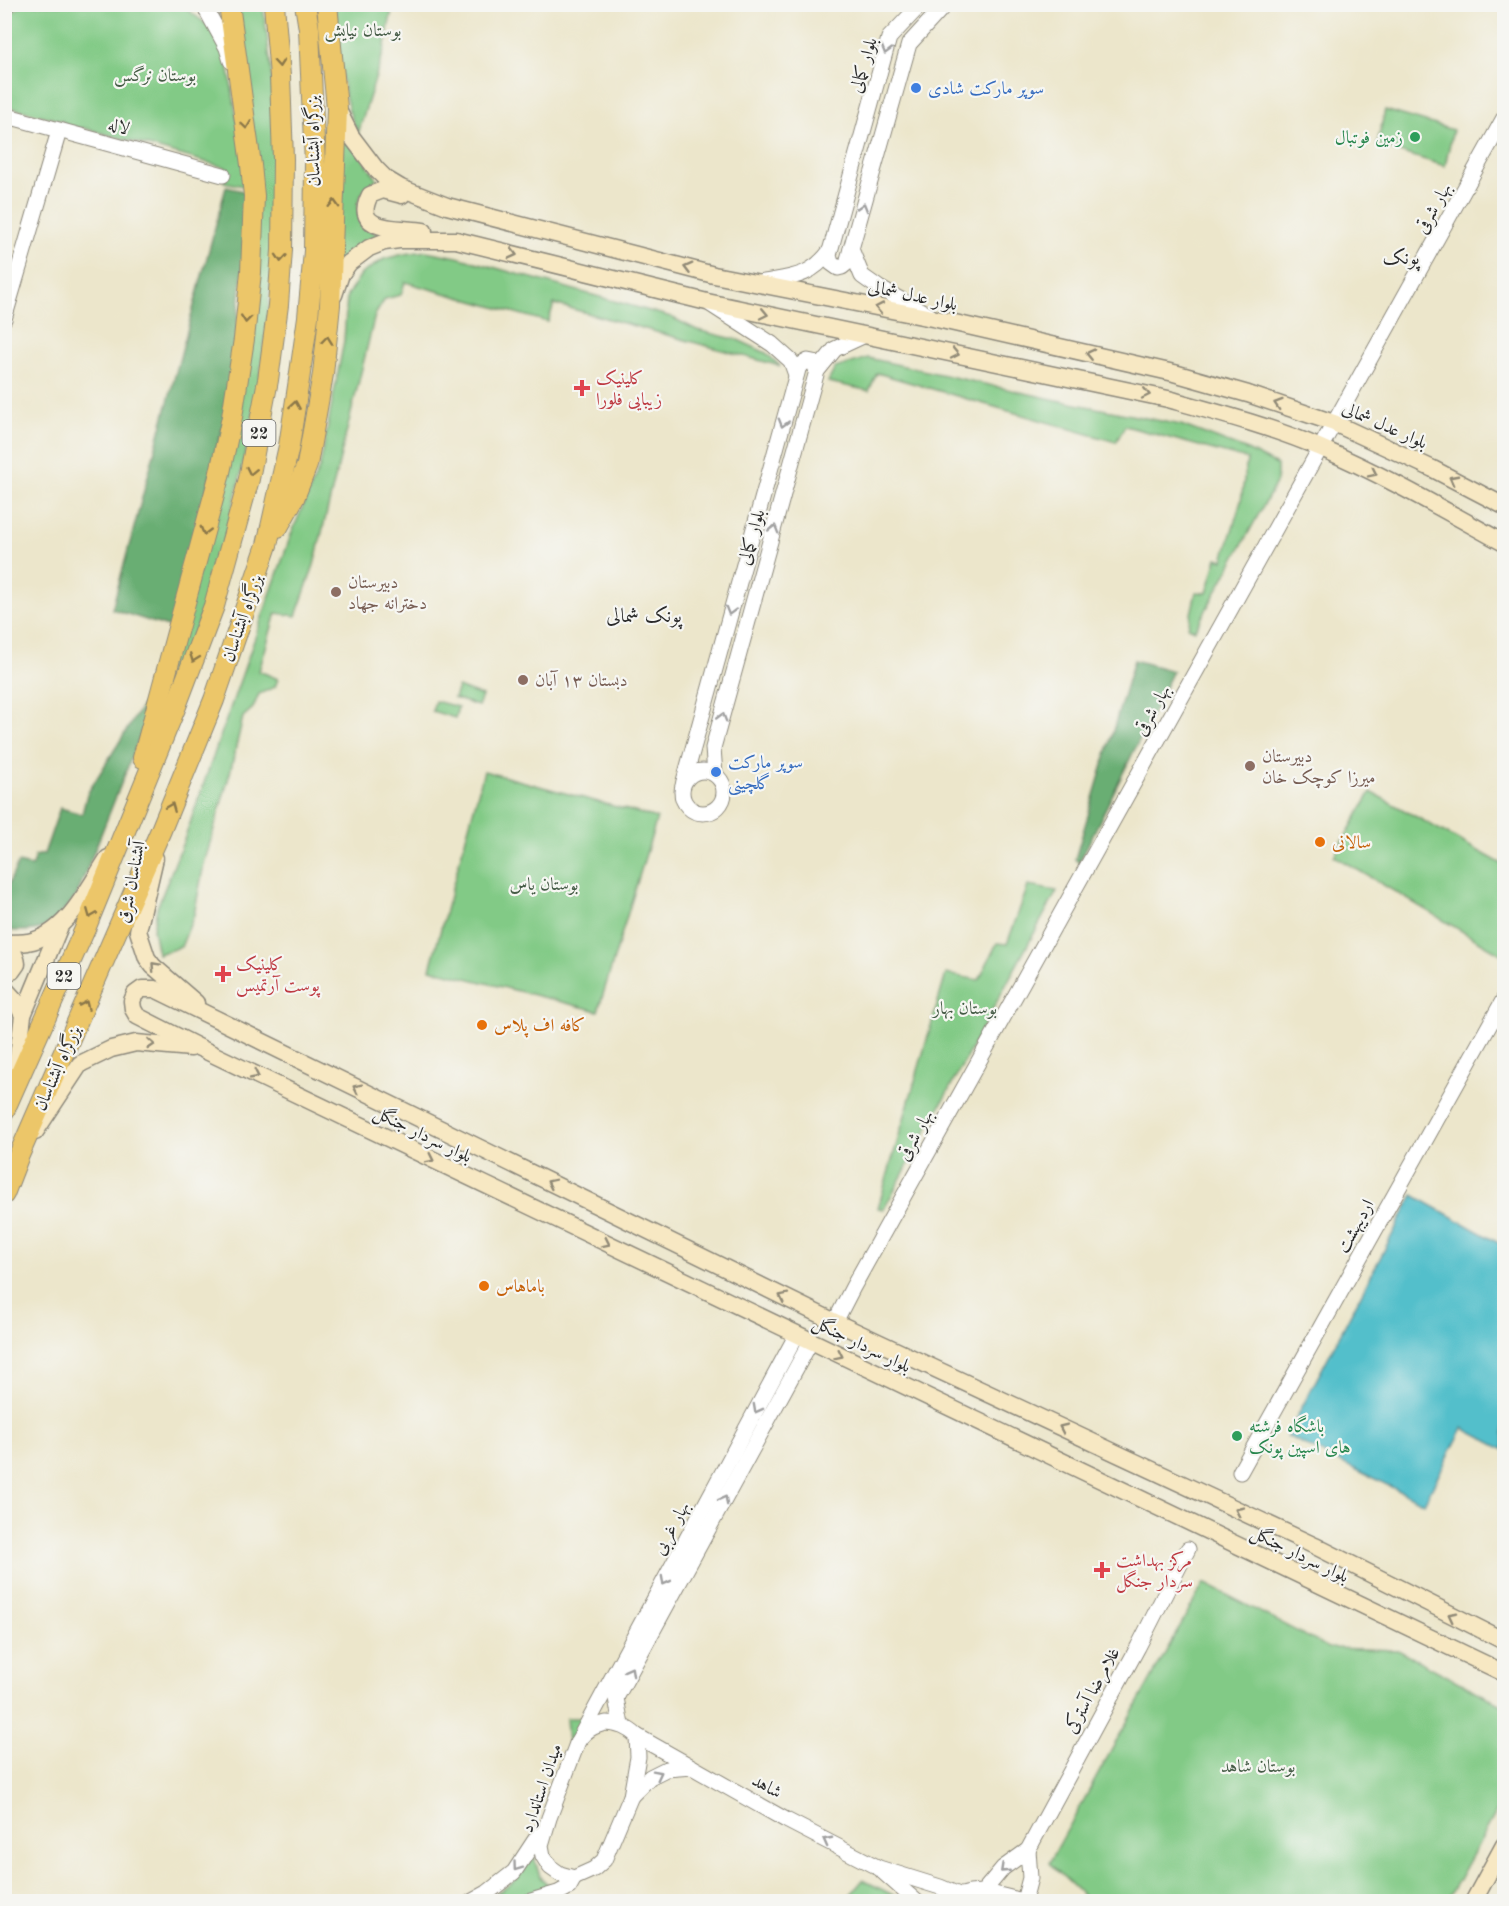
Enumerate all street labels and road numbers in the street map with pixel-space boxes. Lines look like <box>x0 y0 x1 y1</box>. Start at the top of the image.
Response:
street label: بلوار کمالی <box>846 35 882 96</box>
street label: بزرگراه آبشناسان <box>300 95 325 187</box>
street label: لاله <box>106 116 131 138</box>
street label: بهار شرقی <box>1412 180 1457 238</box>
street label: بلوار عدل شمالی <box>866 278 959 315</box>
street label: بلوار عدل شمالی <box>1339 399 1430 454</box>
road number: 22 <box>242 420 276 446</box>
street label: بلوار کمالی <box>734 507 769 567</box>
street label: بزرگراه آبشناسان <box>216 571 267 665</box>
street label: بهار شرقی <box>1131 682 1176 740</box>
street label: آبشناسان شرق <box>113 837 151 925</box>
road number: 22 <box>48 963 80 989</box>
street label: بزرگراه آبشناسان <box>28 1022 86 1114</box>
street label: بلوار سردار جنگل <box>370 1100 476 1168</box>
street label: بهار شرقی <box>894 1107 939 1165</box>
street label: اردیبهشت <box>1334 1197 1380 1257</box>
street label: بلوار سردار جنگل <box>809 1310 915 1378</box>
street label: بهار غربی <box>650 1499 696 1560</box>
street label: بلوار سردار جنگل <box>1247 1520 1353 1588</box>
street label: غلامرضا آسترکی <box>1058 1643 1126 1738</box>
street label: میدان استاندارد <box>518 1742 566 1835</box>
street label: شاهد <box>749 1771 784 1802</box>

